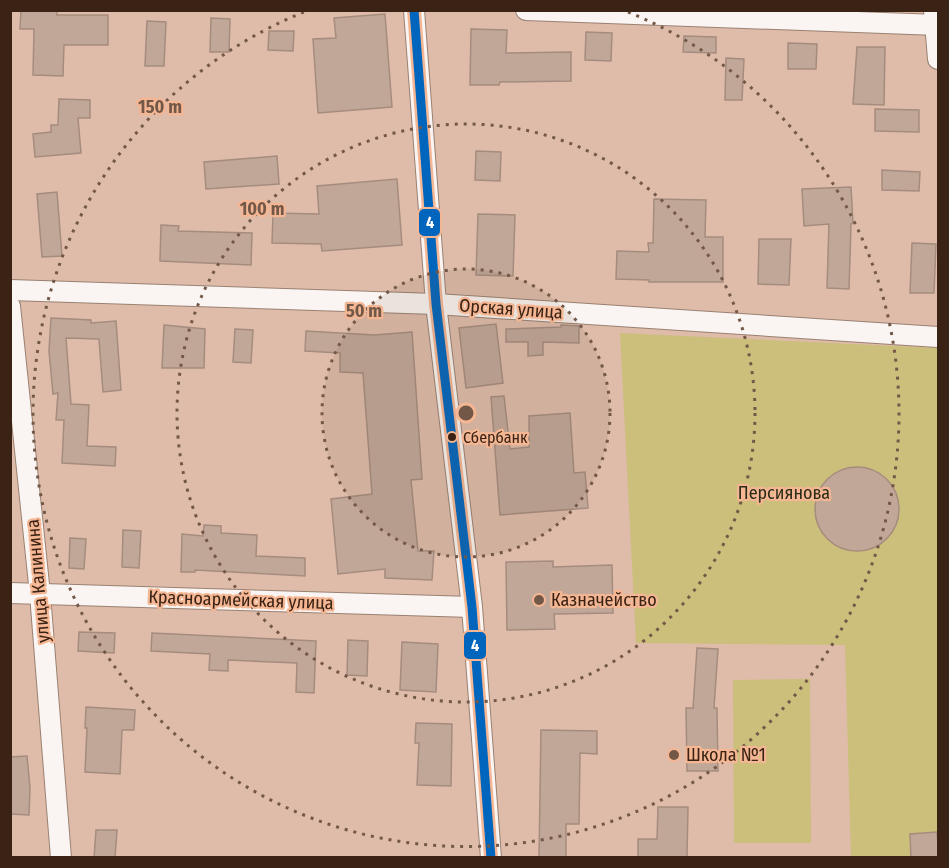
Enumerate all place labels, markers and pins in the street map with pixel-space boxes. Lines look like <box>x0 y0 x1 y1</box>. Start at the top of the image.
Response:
centre of rings <box>456 403 476 423</box>
place label: Сбербанк <box>463 428 528 447</box>
marker: Сбербанк <box>446 431 458 443</box>
place label: Казначейство <box>551 589 657 611</box>
marker: Казначейство <box>532 593 546 607</box>
place label: Школа №1 <box>686 744 766 766</box>
marker: Школа №1 <box>667 748 681 762</box>

